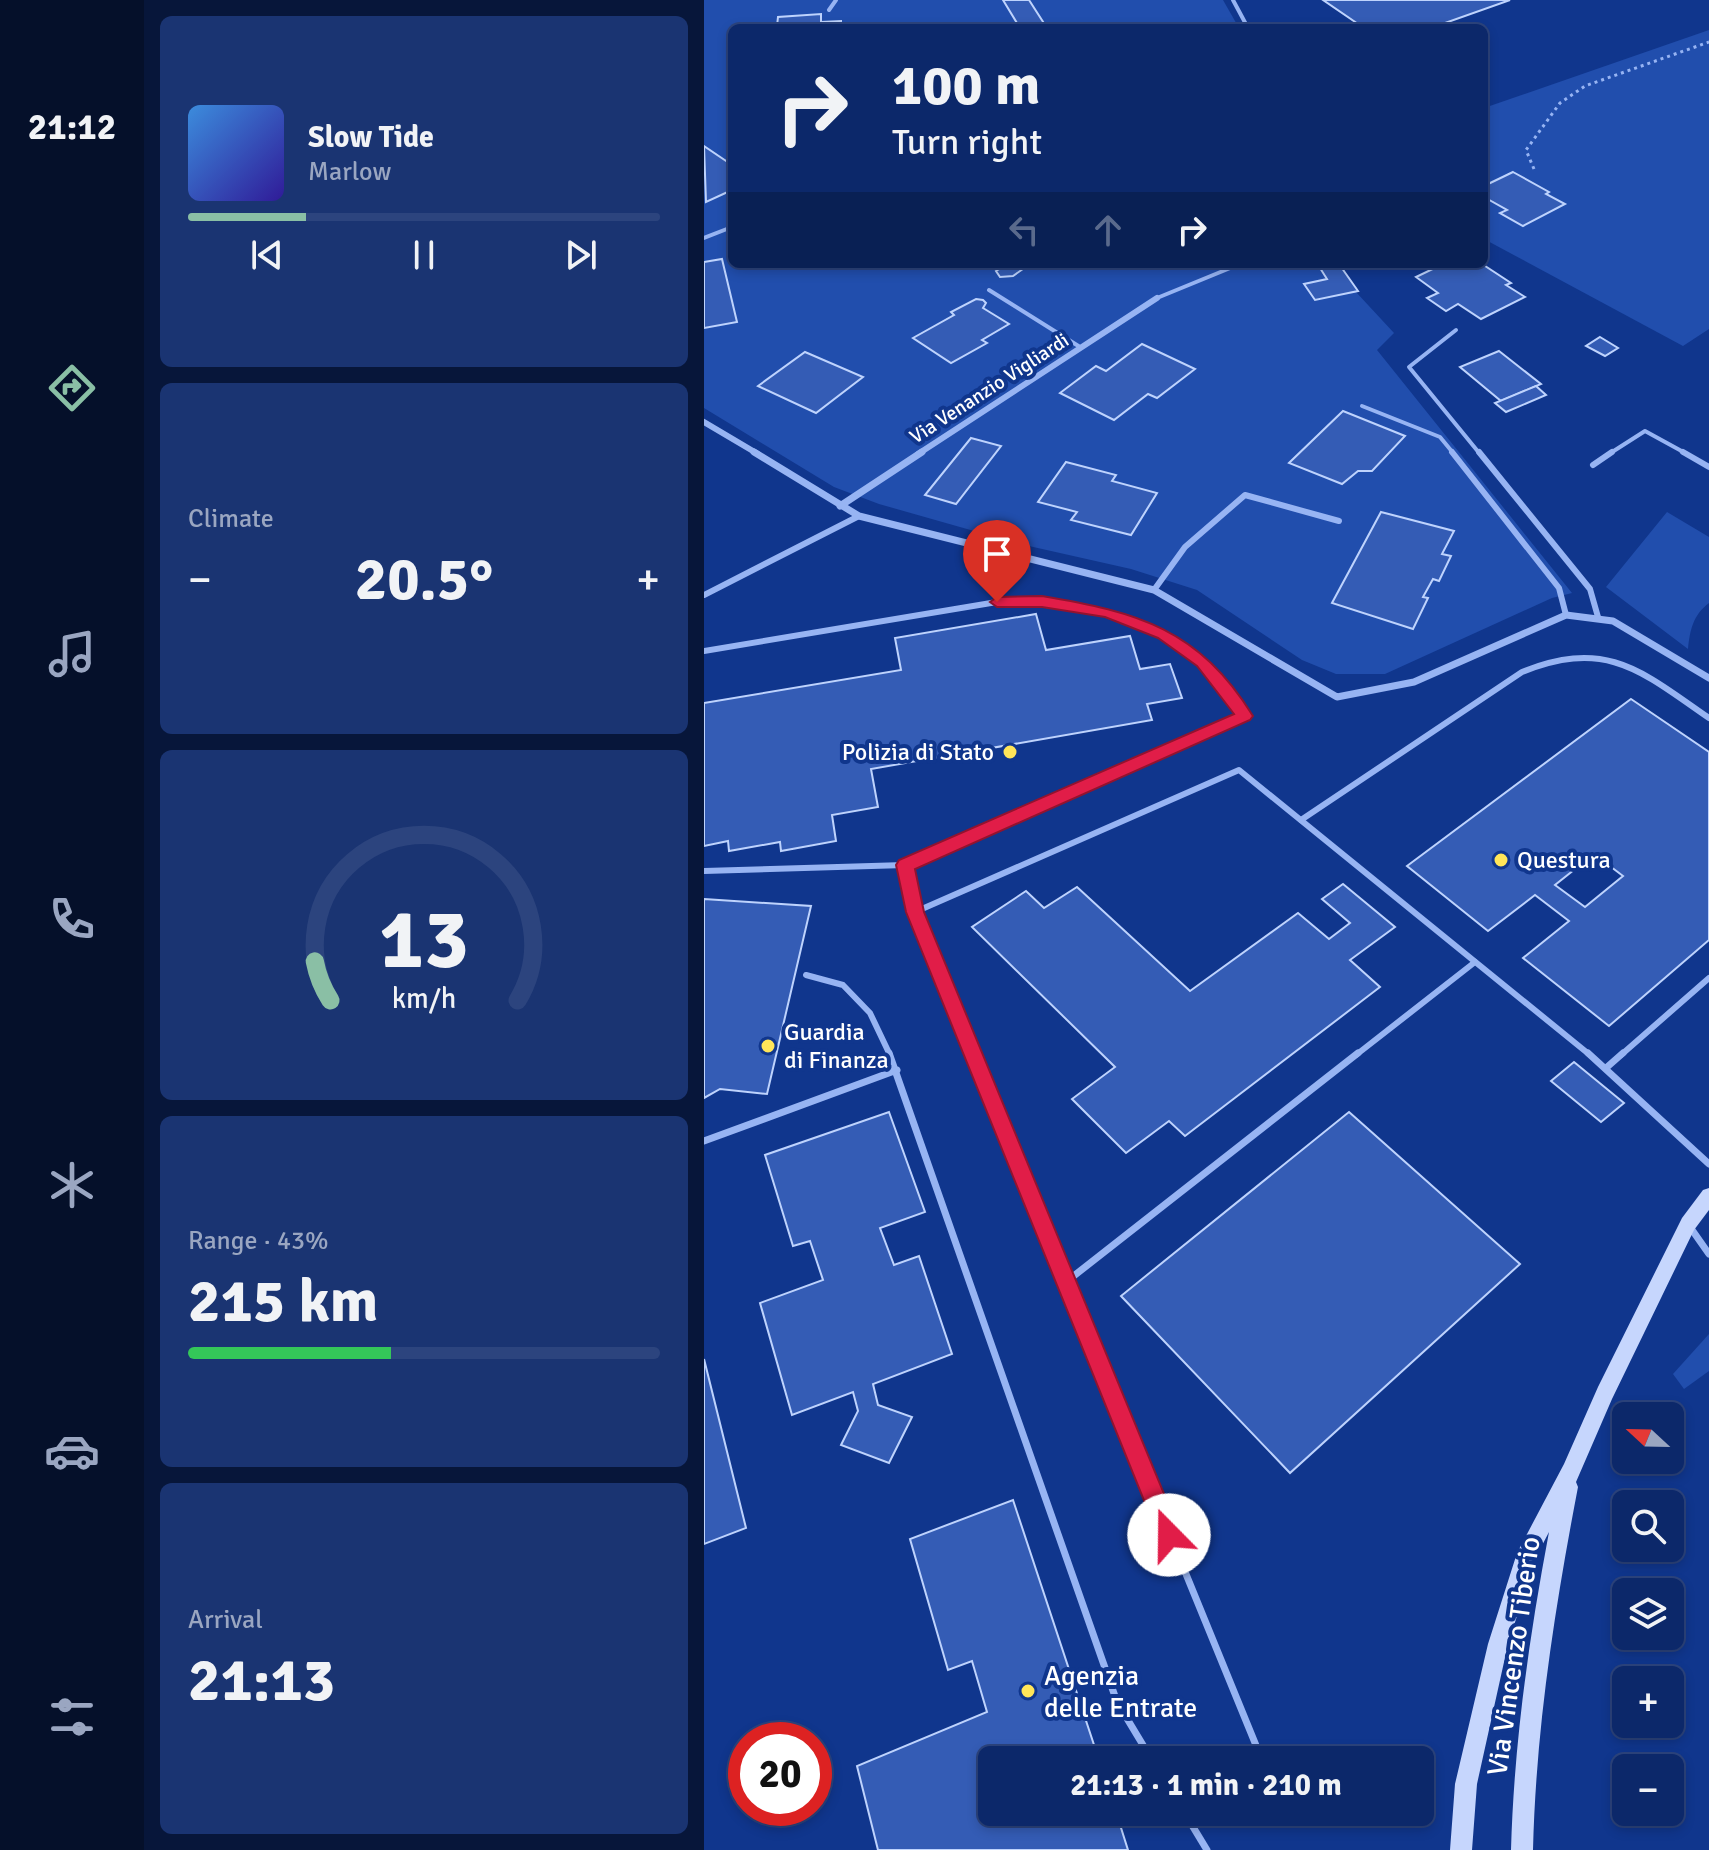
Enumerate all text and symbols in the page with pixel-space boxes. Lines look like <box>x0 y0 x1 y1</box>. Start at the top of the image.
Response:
text: 100 m <box>892 51 1040 120</box>
icon: right <box>760 56 864 160</box>
text: 21:12 <box>28 105 116 150</box>
text: Slow Tide <box>308 119 434 156</box>
text: Turn right <box>892 120 1042 165</box>
text: Marlow <box>308 156 391 188</box>
icon: left <box>1002 208 1046 252</box>
icon: ahead <box>1086 208 1130 252</box>
icon: right <box>1170 208 1214 252</box>
icon: previous <box>245 233 289 277</box>
icon: pause <box>402 233 446 277</box>
icon: next <box>559 233 603 277</box>
street label: Via Venanzio Vigliardi <box>905 328 1074 449</box>
icon: directions <box>44 360 100 416</box>
text: Climate <box>188 503 274 535</box>
pin <box>963 520 1031 602</box>
icon: arrive <box>975 532 1019 576</box>
text: 20.5° <box>355 543 493 617</box>
text: − <box>188 553 212 607</box>
text: + <box>636 553 660 607</box>
icon: music <box>44 626 100 682</box>
place label: Polizia di Stato <box>842 737 994 767</box>
marker: Polizia di Stato <box>1001 743 1019 761</box>
place label: Questura <box>1517 845 1611 875</box>
marker: Questura <box>1492 851 1510 869</box>
text: 13 <box>379 889 469 991</box>
icon: phone <box>44 891 100 947</box>
text: km/h <box>392 981 456 1016</box>
place label: Guardia di Finanza <box>784 1017 889 1075</box>
marker: Guardia di Finanza <box>759 1037 777 1055</box>
icon: climate <box>44 1157 100 1213</box>
text: Range · 43% <box>188 1225 329 1257</box>
text: 215 km <box>188 1265 378 1339</box>
north arrow <box>1612 1402 1684 1474</box>
map controls <box>1612 1402 1684 1826</box>
icon: car <box>44 1423 100 1479</box>
button: search <box>1612 1490 1684 1562</box>
position arrow <box>1127 1493 1211 1577</box>
street label: Via Vincenzo Tiberio <box>1480 1534 1548 1778</box>
button: layers <box>1612 1578 1684 1650</box>
text: Arrival <box>188 1604 263 1636</box>
text: 21:13 <box>188 1644 335 1718</box>
place label: Agenzia delle Entrate <box>1044 1659 1197 1725</box>
button: + <box>1612 1666 1684 1738</box>
marker: Agenzia delle Entrate <box>1019 1682 1037 1700</box>
icon: filters <box>44 1689 100 1745</box>
speed limit sign: 20 <box>728 1722 832 1826</box>
button: − <box>1612 1754 1684 1826</box>
text: 21:13 · 1 min · 210 m <box>1070 1767 1342 1804</box>

